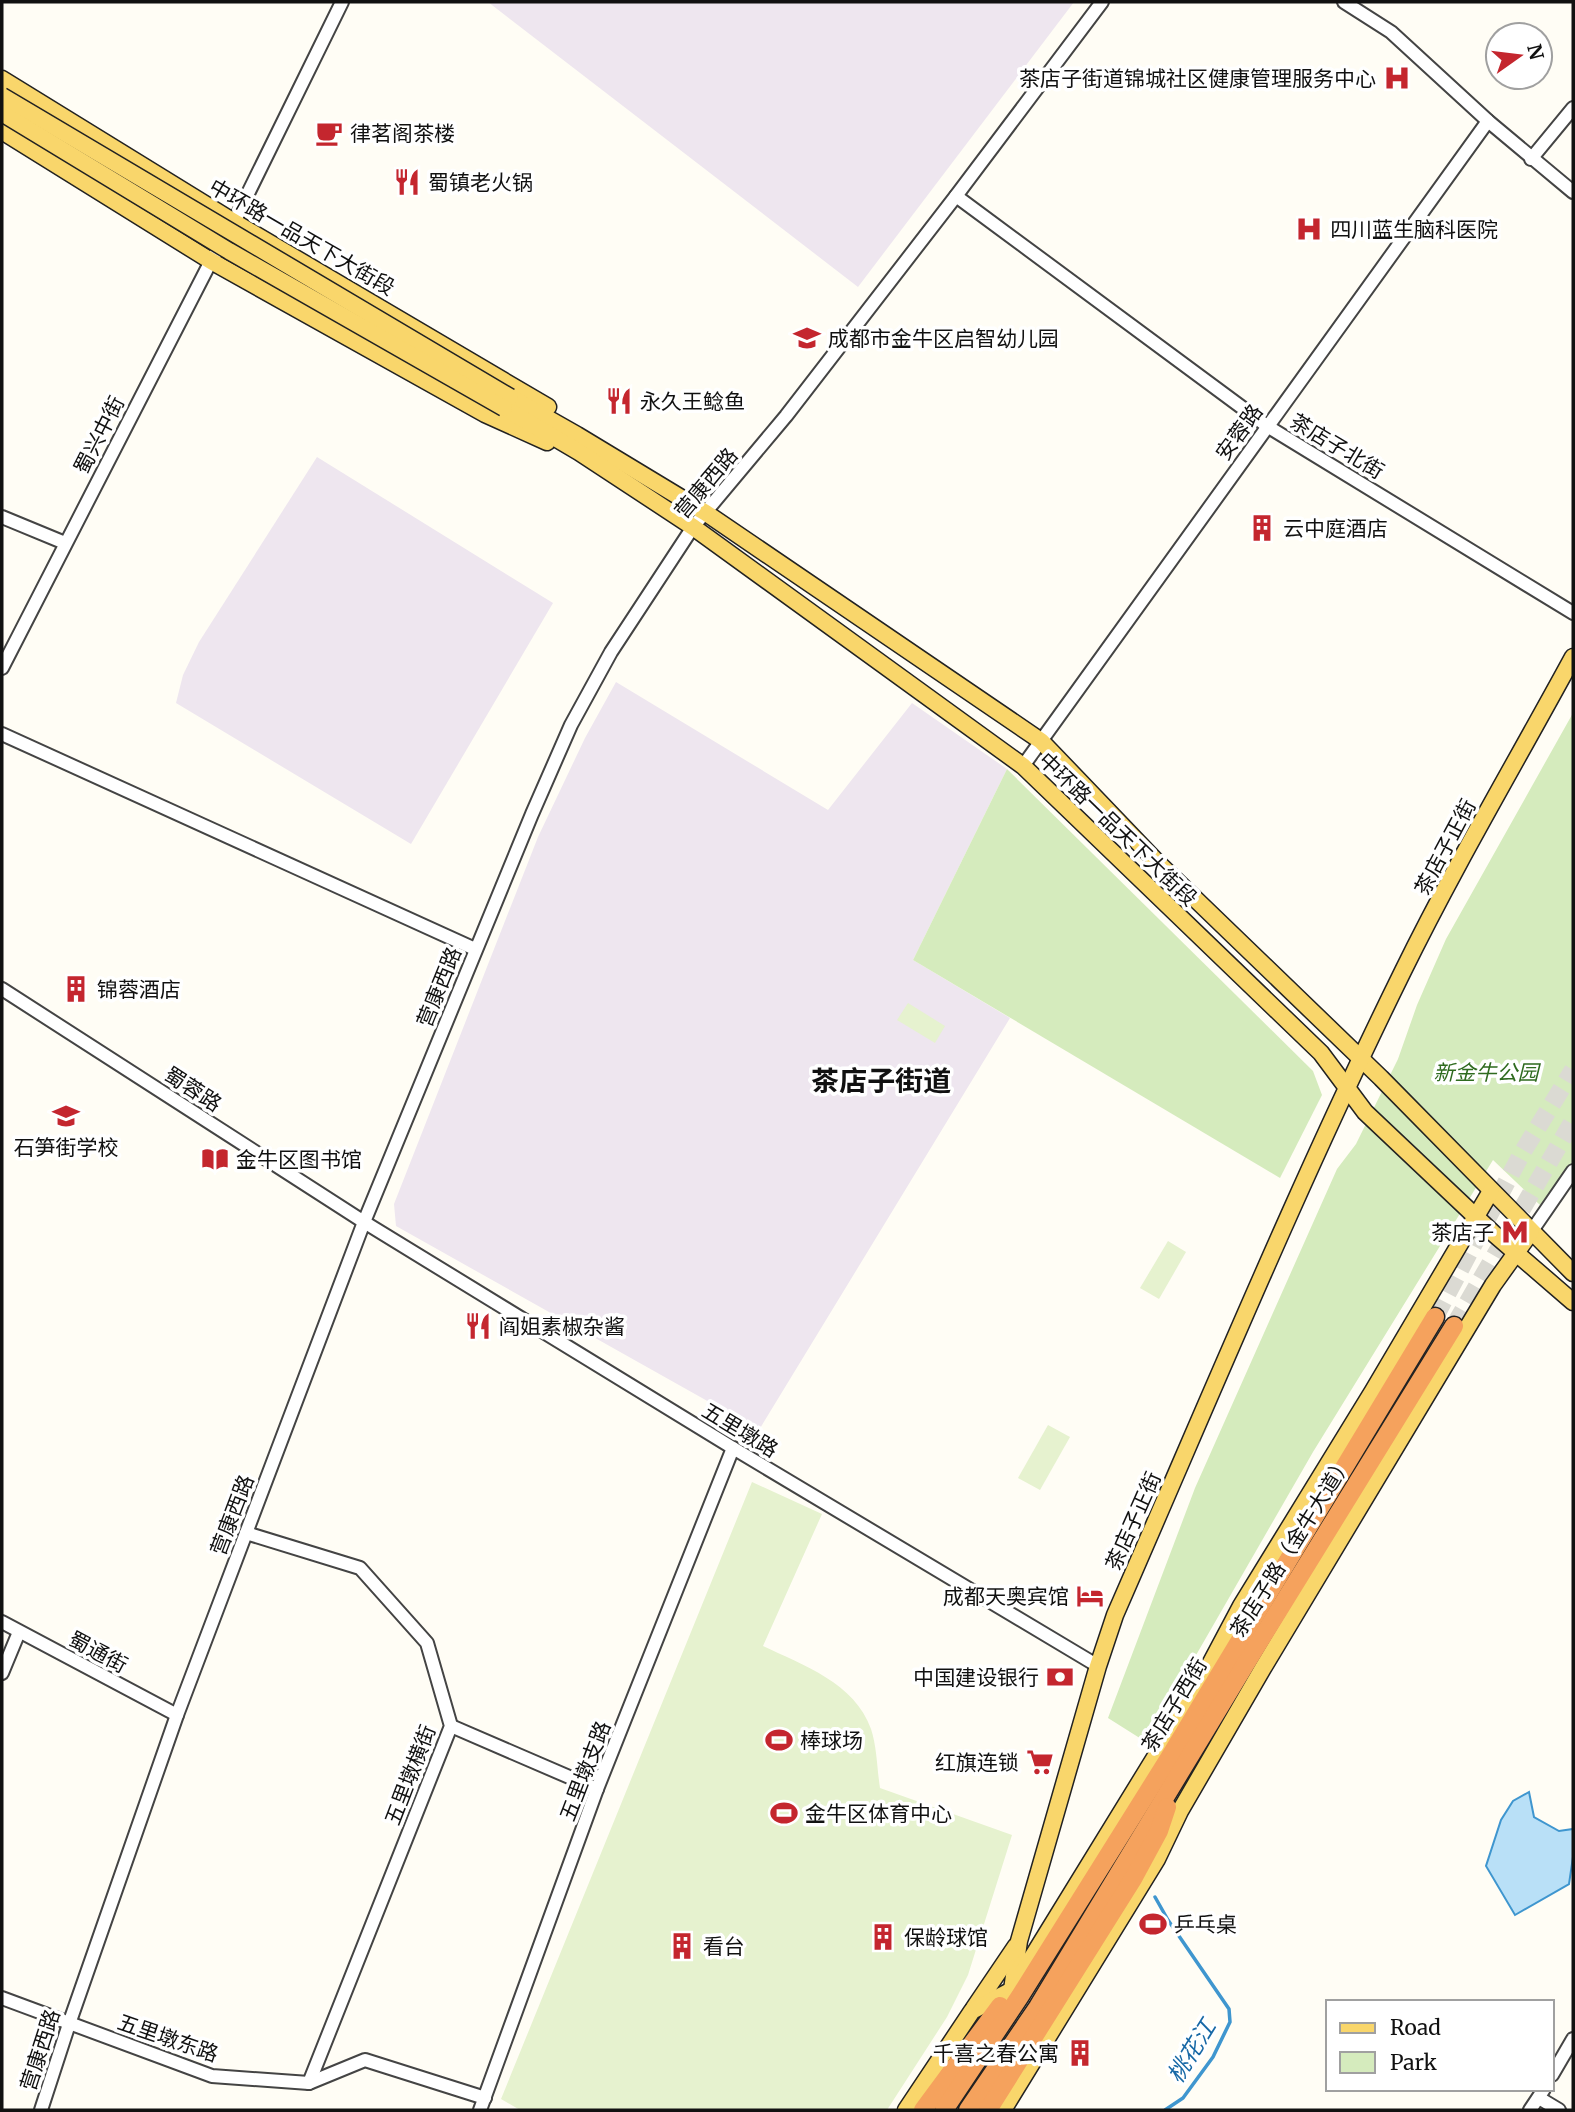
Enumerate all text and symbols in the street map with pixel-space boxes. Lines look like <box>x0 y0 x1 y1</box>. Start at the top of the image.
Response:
north arrow <box>1484 21 1554 91</box>
text: N <box>1522 42 1549 62</box>
hospital icon: 茶店子街道锦城社区健康管理服务中心 <box>1382 63 1412 93</box>
place label: 茶店子街道锦城社区健康管理服务中心 <box>1019 65 1376 92</box>
cafe icon: 律茗阁茶楼 <box>314 118 344 148</box>
place label: 律茗阁茶楼 <box>350 120 455 147</box>
restaurant icon: 蜀镇老火锅 <box>392 167 422 197</box>
place label: 蜀镇老火锅 <box>428 169 533 196</box>
street label: 中环路一品天下大街段 <box>204 173 400 301</box>
hospital icon: 四川蓝生脑科医院 <box>1294 214 1324 244</box>
place label: 四川蓝生脑科医院 <box>1330 216 1498 243</box>
school or university icon: 成都市金牛区启智幼儿园 <box>792 323 822 353</box>
place label: 成都市金牛区启智幼儿园 <box>828 325 1059 352</box>
restaurant icon: 永久王鲶鱼 <box>604 386 634 416</box>
place label: 永久王鲶鱼 <box>640 388 745 415</box>
street label: 蜀兴中街 <box>68 391 130 479</box>
street label: 安蓉路 <box>1210 399 1268 465</box>
street label: 茶店子北街 <box>1285 407 1389 485</box>
street label: 营康西路 <box>669 442 743 524</box>
building icon: 云中庭酒店 <box>1247 513 1277 543</box>
place label: 云中庭酒店 <box>1283 515 1388 542</box>
street label: 中环路一品天下大街段 <box>1033 746 1203 912</box>
street label: 茶店子正街 <box>1408 794 1482 900</box>
street label: 营康西路 <box>411 943 467 1031</box>
building icon: 锦蓉酒店 <box>61 974 91 1004</box>
place label: 锦蓉酒店 <box>97 976 181 1003</box>
park label: 新金牛公园 <box>1434 1059 1541 1086</box>
street label: 蜀蓉路 <box>159 1061 227 1117</box>
district label: 茶店子街道 <box>811 1063 951 1099</box>
school or university icon: 石笋街学校 <box>51 1101 81 1131</box>
place label: 石笋街学校 <box>14 1134 119 1161</box>
library icon: 金牛区图书馆 <box>200 1144 230 1174</box>
place label: 金牛区图书馆 <box>236 1146 362 1173</box>
metro station icon: 茶店子 <box>1500 1217 1530 1247</box>
place label: 茶店子 <box>1431 1219 1494 1246</box>
restaurant icon: 阎姐素椒杂酱 <box>463 1311 493 1341</box>
place label: 阎姐素椒杂酱 <box>499 1313 625 1340</box>
street label: 五里墩路 <box>697 1397 783 1463</box>
street label: 茶店子路（金牛大道） <box>1224 1450 1358 1642</box>
street label: 茶店子正街 <box>1099 1468 1167 1574</box>
street label: 营康西路 <box>204 1471 260 1559</box>
hotel icon: 成都天奥宾馆 <box>1075 1581 1105 1611</box>
place label: 成都天奥宾馆 <box>943 1583 1069 1610</box>
street label: 蜀通街 <box>64 1625 132 1679</box>
street label: 茶店子西街 <box>1135 1653 1213 1757</box>
bank icon: 中国建设银行 <box>1045 1662 1075 1692</box>
place label: 中国建设银行 <box>913 1664 1039 1691</box>
street label: 五里墩支路 <box>554 1717 616 1825</box>
street label: 五里墩横街 <box>379 1721 441 1829</box>
sports icon: 棒球场 <box>764 1725 794 1755</box>
place label: 棒球场 <box>800 1727 863 1754</box>
supermarket icon: 红旗连锁 <box>1025 1747 1055 1777</box>
place label: 红旗连锁 <box>935 1749 1019 1776</box>
sports icon: 金牛区体育中心 <box>769 1798 799 1828</box>
place label: 金牛区体育中心 <box>805 1800 952 1827</box>
sports icon: 乒乓桌 <box>1138 1909 1168 1939</box>
place label: 乒乓桌 <box>1174 1911 1237 1938</box>
building icon: 保龄球馆 <box>868 1922 898 1952</box>
place label: 保龄球馆 <box>904 1924 988 1951</box>
building icon: 看台 <box>667 1931 697 1961</box>
place label: 看台 <box>703 1933 745 1960</box>
legend <box>1326 2000 1554 2091</box>
street label: 营康西路 <box>14 2006 66 2094</box>
street label: 五里墩东路 <box>114 2008 222 2068</box>
water label: 桃花江 <box>1160 2012 1223 2088</box>
text: Road <box>1390 2014 1441 2041</box>
building icon: 千喜之春公寓 <box>1065 2038 1095 2068</box>
place label: 千喜之春公寓 <box>933 2040 1059 2067</box>
text: Park <box>1390 2049 1437 2076</box>

